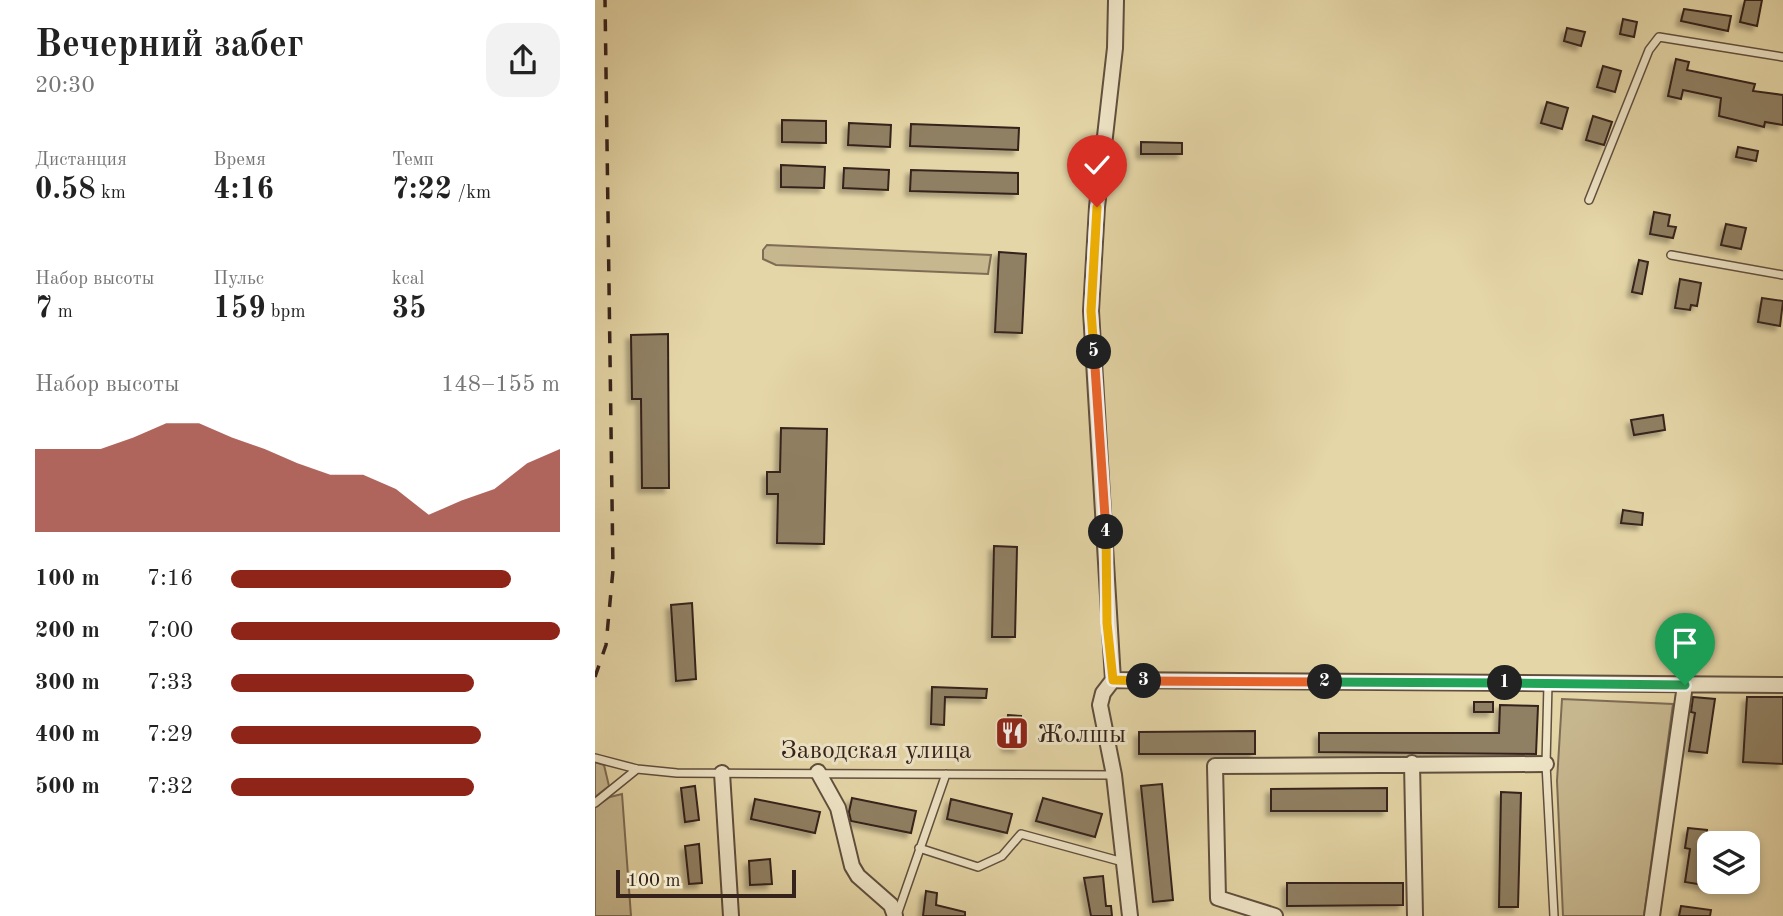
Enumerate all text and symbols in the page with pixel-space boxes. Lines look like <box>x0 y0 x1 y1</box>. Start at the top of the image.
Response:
button: share <box>486 23 560 97</box>
text: Вечерний забег <box>35 27 304 65</box>
text: 20:30 <box>35 74 95 97</box>
pin <box>1067 135 1127 207</box>
icon: check <box>1078 146 1116 184</box>
text: Дистанция <box>35 151 127 170</box>
text: Время <box>213 151 266 170</box>
text: Темп <box>392 151 434 170</box>
text: 0.58 <box>35 175 96 205</box>
text: 4:16 <box>213 175 274 205</box>
text: 7:22 <box>392 175 452 205</box>
text: km <box>96 184 126 203</box>
text: /km <box>452 184 491 203</box>
text: Набор высоты <box>35 270 154 289</box>
text: Пульс <box>213 270 264 289</box>
text: kcal <box>392 270 424 289</box>
text: 7 <box>35 294 52 324</box>
text: 159 <box>213 294 266 324</box>
text: 35 <box>392 294 426 324</box>
text: m <box>52 303 73 322</box>
text: bpm <box>266 303 306 322</box>
pin: 5 <box>1077 334 1111 370</box>
text: 5 <box>1088 342 1099 361</box>
text: Набор высоты <box>35 373 179 396</box>
text: 148–155 m <box>441 373 560 396</box>
pin: 4 <box>1089 514 1123 550</box>
text: 4 <box>1100 522 1111 541</box>
text: 100 m <box>35 567 100 590</box>
text: 7:16 <box>147 567 193 590</box>
pin <box>1655 613 1715 685</box>
text: 200 m <box>35 619 100 642</box>
text: 7:00 <box>147 619 193 642</box>
icon: arrive <box>1666 624 1704 662</box>
pin: 3 <box>1127 664 1161 698</box>
pin: 2 <box>1307 664 1343 700</box>
pin: 1 <box>1487 666 1523 700</box>
text: 300 m <box>35 671 100 694</box>
text: 7:33 <box>147 671 193 694</box>
text: 3 <box>1138 671 1149 690</box>
text: 2 <box>1319 672 1330 691</box>
text: 1 <box>1499 673 1510 692</box>
restaurant icon: Жолшы <box>993 714 1031 752</box>
place label: Жолшы <box>1037 722 1126 748</box>
text: 400 m <box>35 723 100 746</box>
text: 7:29 <box>147 723 193 746</box>
street label: Заводская улица <box>781 738 972 764</box>
text: 500 m <box>35 775 100 798</box>
text: 7:32 <box>147 775 193 798</box>
map controls <box>1697 831 1760 894</box>
button: layers <box>1697 831 1760 894</box>
scale bar <box>616 867 796 899</box>
text: 100 m <box>627 872 680 891</box>

